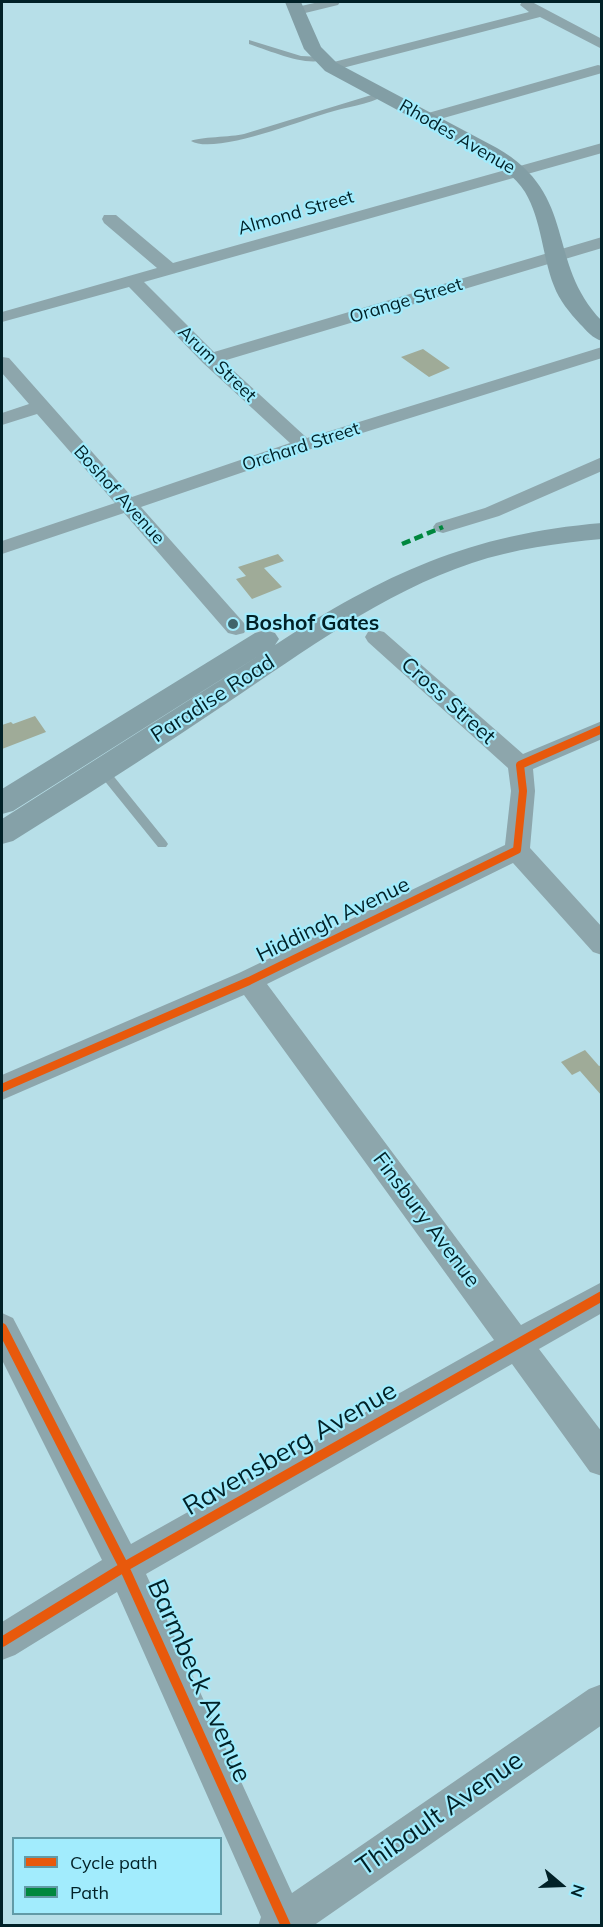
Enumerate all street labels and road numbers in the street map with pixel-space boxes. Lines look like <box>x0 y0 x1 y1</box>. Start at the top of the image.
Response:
street label: Rhodes Avenue <box>395 95 519 179</box>
street label: Almond Street <box>236 186 356 240</box>
street label: Orange Street <box>347 274 465 328</box>
street label: Arum Street <box>173 321 261 407</box>
street label: Orchard Street <box>240 418 362 476</box>
street label: Boshof Avenue <box>69 441 169 549</box>
street label: Paradise Road <box>146 650 280 748</box>
street label: Cross Street <box>396 652 500 750</box>
street label: Hiddingh Avenue <box>252 872 414 968</box>
street label: Finsbury Avenue <box>367 1148 485 1292</box>
street label: Ravensberg Avenue <box>178 1375 402 1523</box>
street label: Barmbeck Avenue <box>140 1575 258 1787</box>
street label: Thibault Avenue <box>351 1745 529 1883</box>

